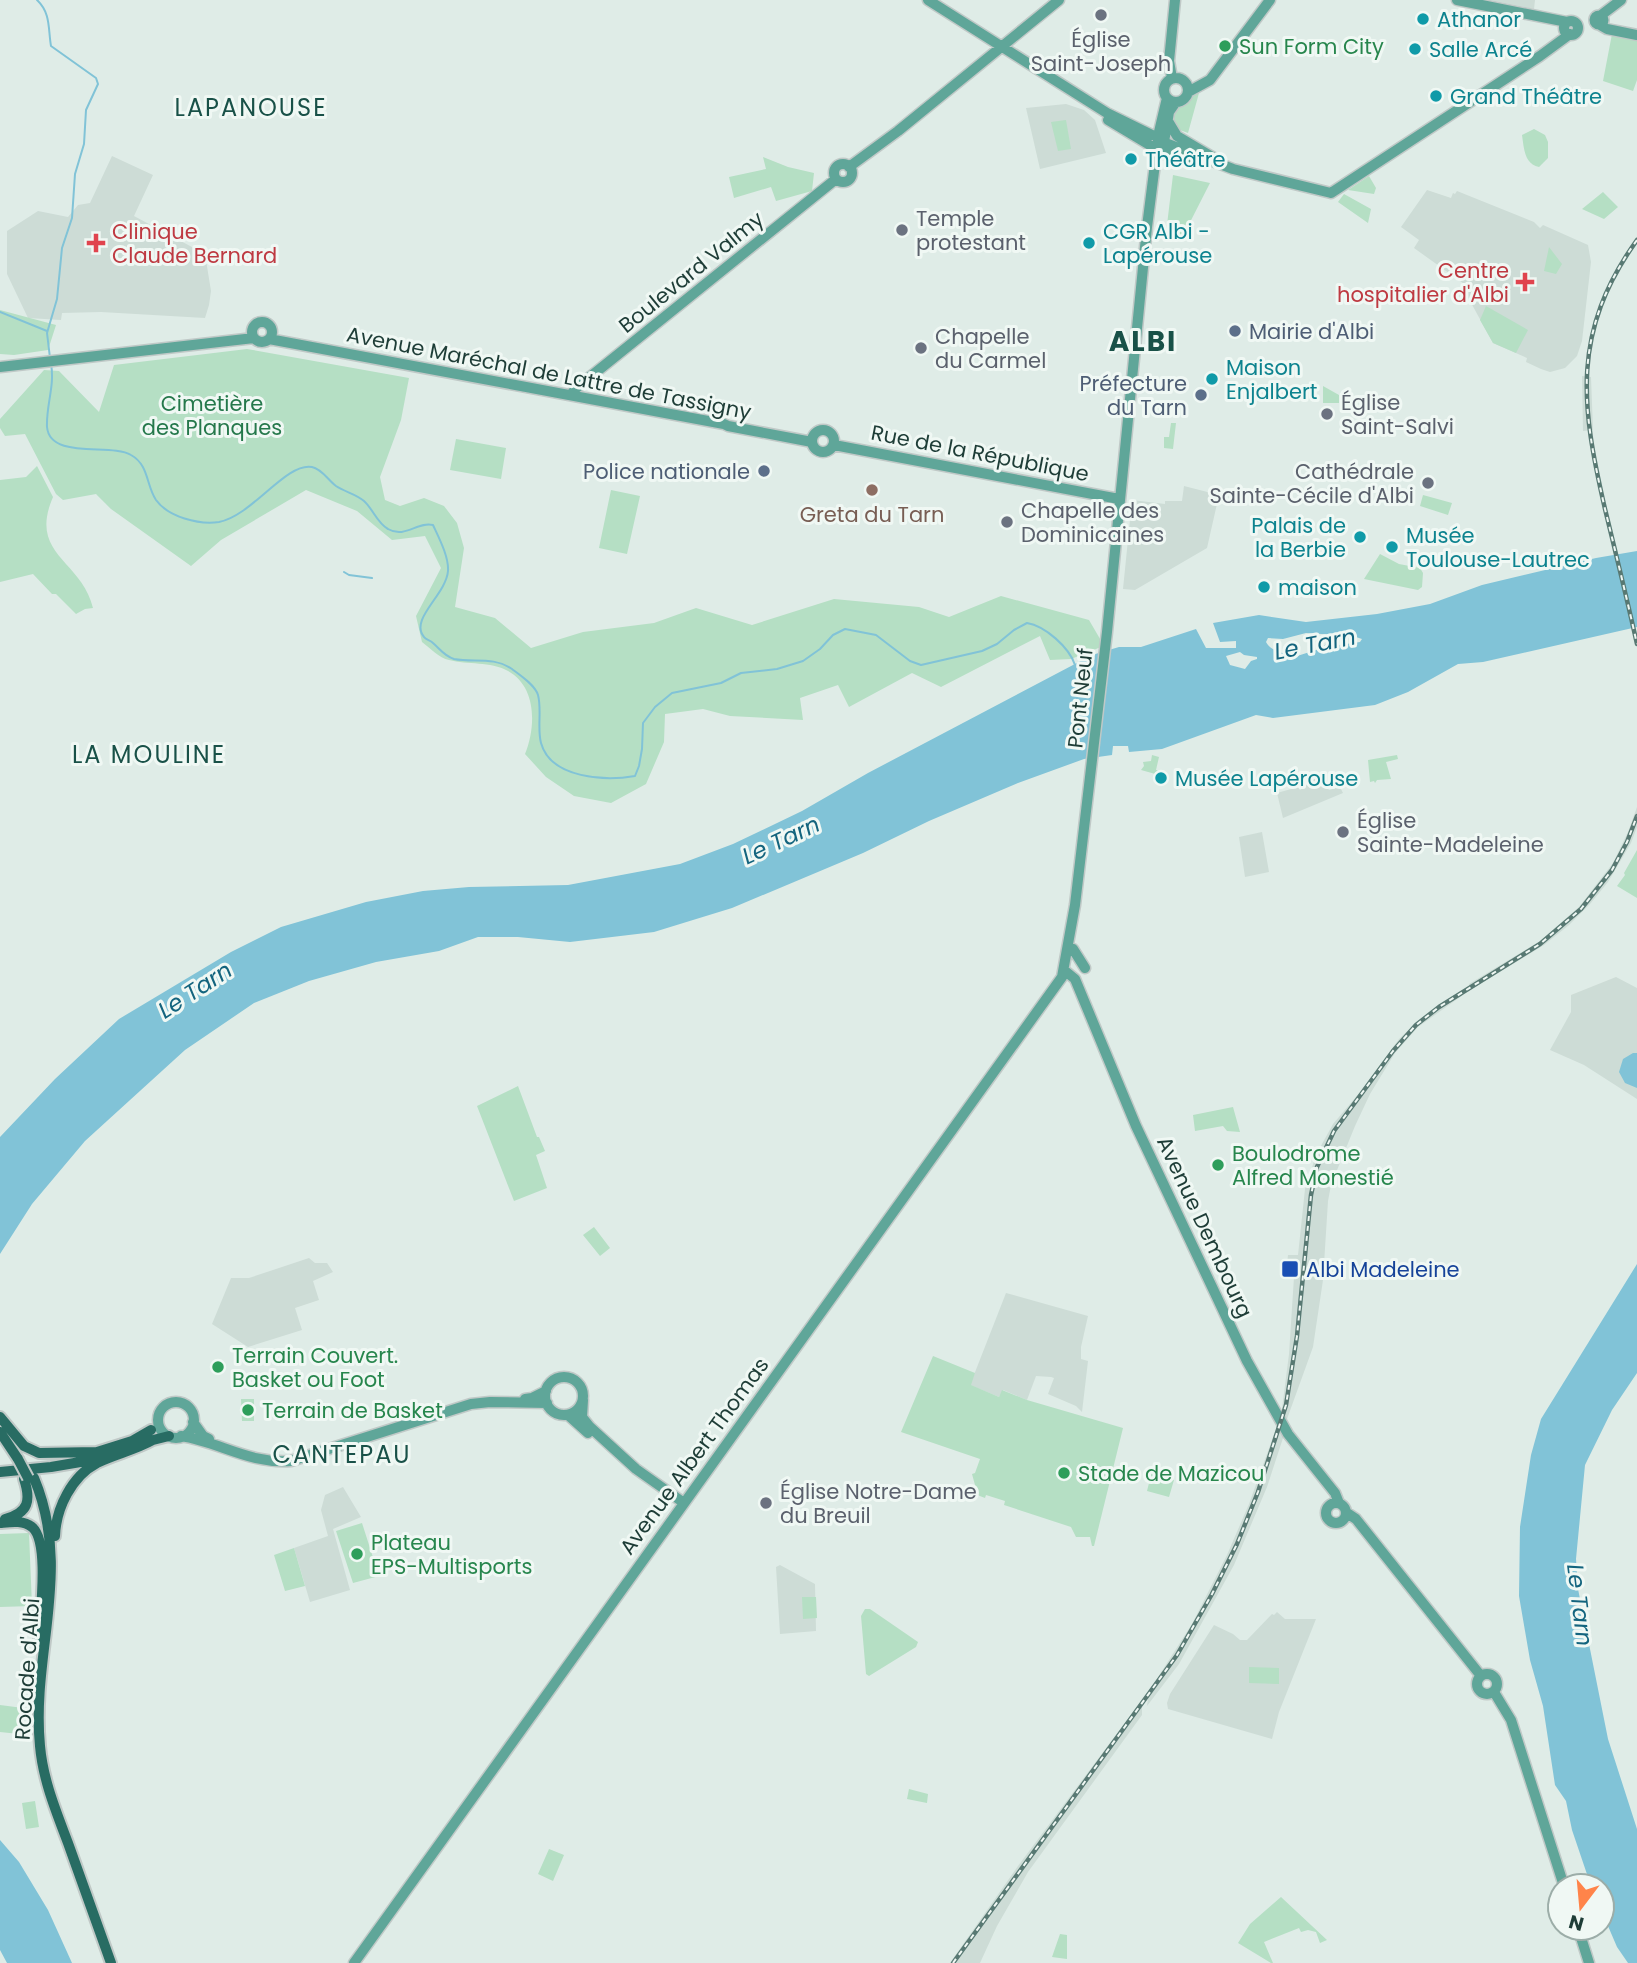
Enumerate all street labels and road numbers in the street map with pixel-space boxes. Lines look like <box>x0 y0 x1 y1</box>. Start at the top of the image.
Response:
street label: Boulevard Valmy <box>612 204 770 339</box>
street label: Avenue Maréchal de Lattre de Tassigny <box>344 320 754 427</box>
street label: Rue de la République <box>869 418 1091 488</box>
street label: Pont Neuf <box>1060 646 1100 749</box>
street label: Avenue Dembourg <box>1150 1132 1260 1322</box>
street label: Avenue Albert Thomas <box>613 1352 775 1560</box>
street label: Rocade d'Albi <box>8 1597 46 1741</box>

